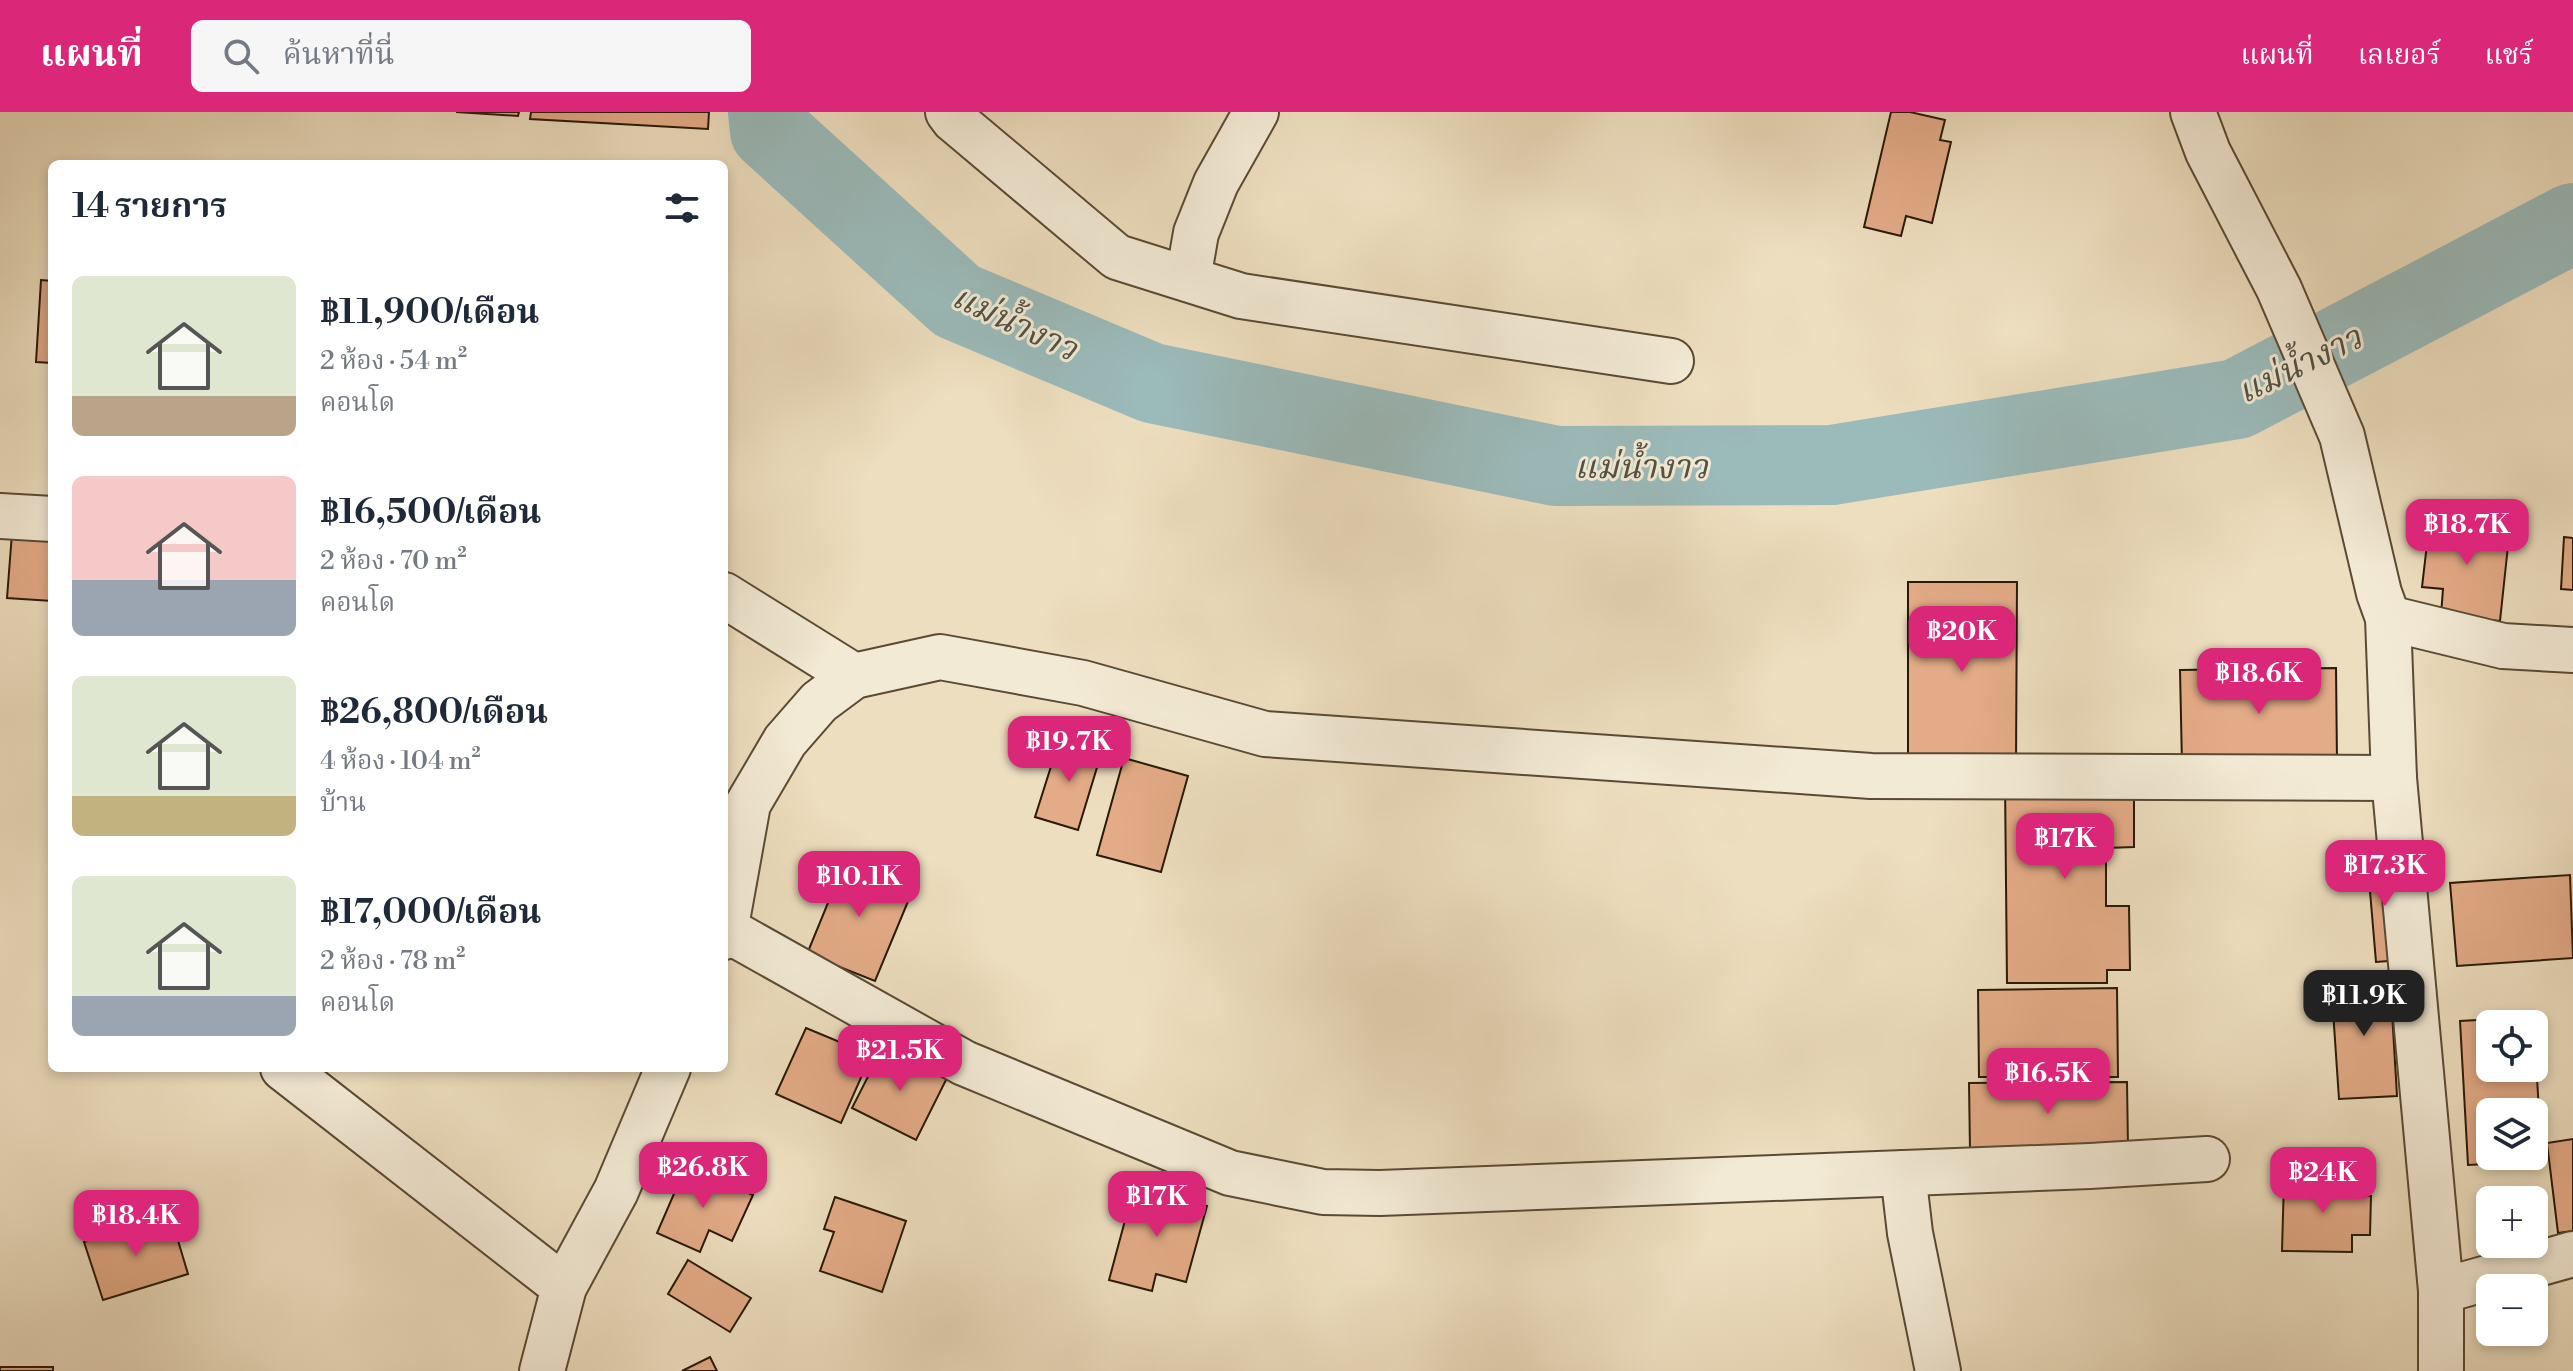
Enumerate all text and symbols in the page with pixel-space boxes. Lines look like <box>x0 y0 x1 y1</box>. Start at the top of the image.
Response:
search box <box>191 20 751 92</box>
text: แผนที่ <box>40 31 143 78</box>
icon: search <box>219 34 263 78</box>
text: ค้นหาที่นี่ <box>283 36 395 74</box>
text: แผนที่ <box>2240 38 2314 73</box>
text: เลเยอร์ <box>2358 38 2441 73</box>
text: แชร์ <box>2485 38 2533 73</box>
text: 14 รายการ <box>72 186 227 228</box>
icon: filters <box>660 186 704 230</box>
water label: แม่น้ำงาว <box>945 272 1087 372</box>
text: ฿11,900/เดือน <box>320 292 539 334</box>
icon: home <box>136 308 232 404</box>
water label: แม่น้ำงาว <box>2228 313 2370 414</box>
text: 2 ห้อง · 54 m² <box>320 345 467 377</box>
text: คอนโด <box>320 387 395 419</box>
water label: แม่น้ำงาว <box>1574 442 1709 489</box>
text: ฿16,500/เดือน <box>320 492 541 534</box>
pin: ฿18.7K <box>2402 499 2532 567</box>
icon: home <box>136 508 232 604</box>
text: ฿18.7K <box>2424 509 2510 541</box>
text: 2 ห้อง · 70 m² <box>320 545 467 577</box>
text: คอนโด <box>320 587 395 619</box>
pin: ฿20K <box>1915 606 2009 674</box>
text: ฿20K <box>1927 616 1997 648</box>
pin: ฿18.6K <box>2194 648 2324 716</box>
text: ฿18.6K <box>2215 658 2303 690</box>
text: ฿26,800/เดือน <box>320 692 548 734</box>
icon: home <box>136 708 232 804</box>
pin: ฿19.7K <box>1004 716 1134 784</box>
text: ฿19.7K <box>1026 726 1112 758</box>
text: 4 ห้อง · 104 m² <box>320 745 481 777</box>
text: บ้าน <box>320 787 366 819</box>
pin: ฿17K <box>2018 813 2112 881</box>
text: ฿17K <box>2034 823 2096 855</box>
pin: ฿17.3K <box>2320 840 2450 908</box>
text: ฿17.3K <box>2343 850 2427 882</box>
pin: ฿10.1K <box>794 851 924 919</box>
text: ฿10.1K <box>816 861 902 893</box>
text: ฿17,000/เดือน <box>320 892 541 934</box>
icon: home <box>136 908 232 1004</box>
text: 2 ห้อง · 78 m² <box>320 945 465 977</box>
pin: ฿11.9K <box>2299 970 2429 1038</box>
text: ฿11.9K <box>2321 980 2407 1012</box>
text: คอนโด <box>320 987 395 1019</box>
map controls <box>2476 1010 2548 1346</box>
button: locate <box>2476 1010 2548 1082</box>
pin: ฿21.5K <box>835 1025 965 1093</box>
text: ฿21.5K <box>856 1035 944 1067</box>
pin: ฿16.5K <box>1983 1048 2113 1116</box>
text: ฿16.5K <box>2005 1058 2091 1090</box>
button: layers <box>2476 1098 2548 1170</box>
pin: ฿26.8K <box>638 1142 768 1210</box>
pin: ฿24K <box>2276 1147 2370 1215</box>
text: ฿26.8K <box>657 1152 749 1184</box>
text: ฿24K <box>2288 1157 2358 1189</box>
pin: ฿17K <box>1110 1171 1204 1239</box>
text: ฿17K <box>1126 1181 1188 1213</box>
button: + <box>2476 1186 2548 1258</box>
pin: ฿18.4K <box>71 1190 201 1258</box>
text: ฿18.4K <box>92 1200 180 1232</box>
button: − <box>2476 1274 2548 1346</box>

